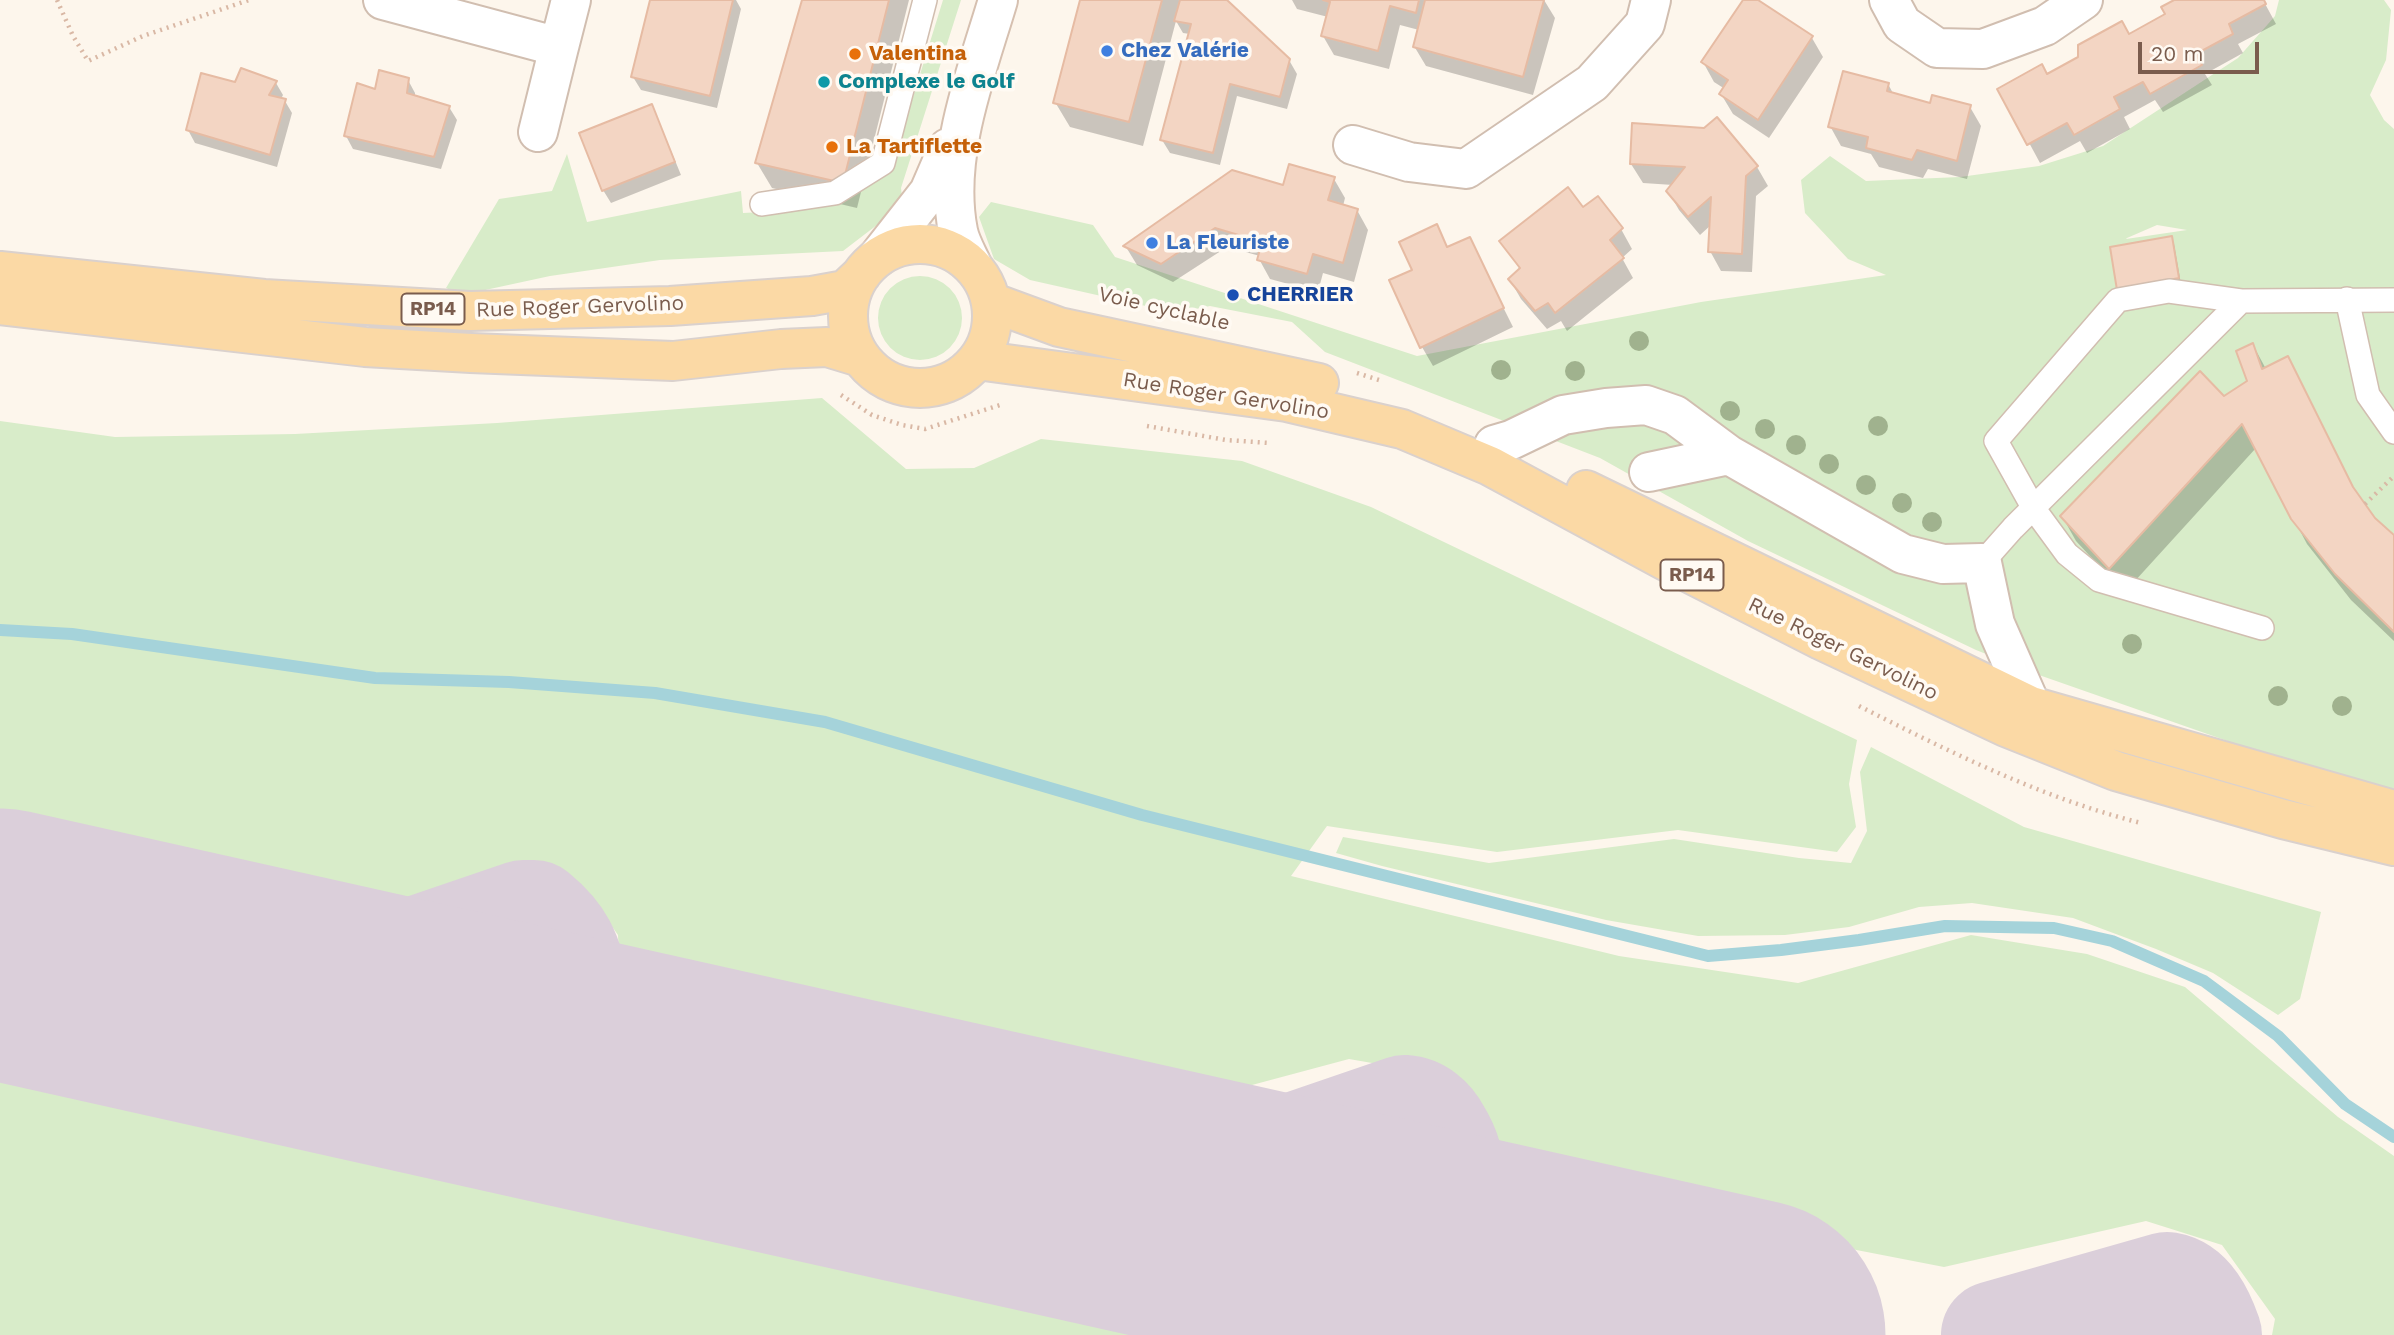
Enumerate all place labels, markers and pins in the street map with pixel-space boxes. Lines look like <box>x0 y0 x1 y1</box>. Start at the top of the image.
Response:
place label: Chez Valérie <box>1121 38 1249 64</box>
place label: Valentina <box>869 41 967 67</box>
marker: Chez Valérie <box>1099 43 1115 59</box>
marker: Valentina <box>847 46 863 62</box>
place label: Complexe le Golf <box>838 69 1015 95</box>
marker: Complexe le Golf <box>816 74 832 90</box>
place label: La Tartiflette <box>846 134 982 160</box>
marker: La Tartiflette <box>824 139 840 155</box>
place label: La Fleuriste <box>1166 230 1289 256</box>
marker: La Fleuriste <box>1144 235 1160 251</box>
place label: CHERRIER <box>1247 282 1353 308</box>
marker: CHERRIER <box>1225 287 1241 303</box>

